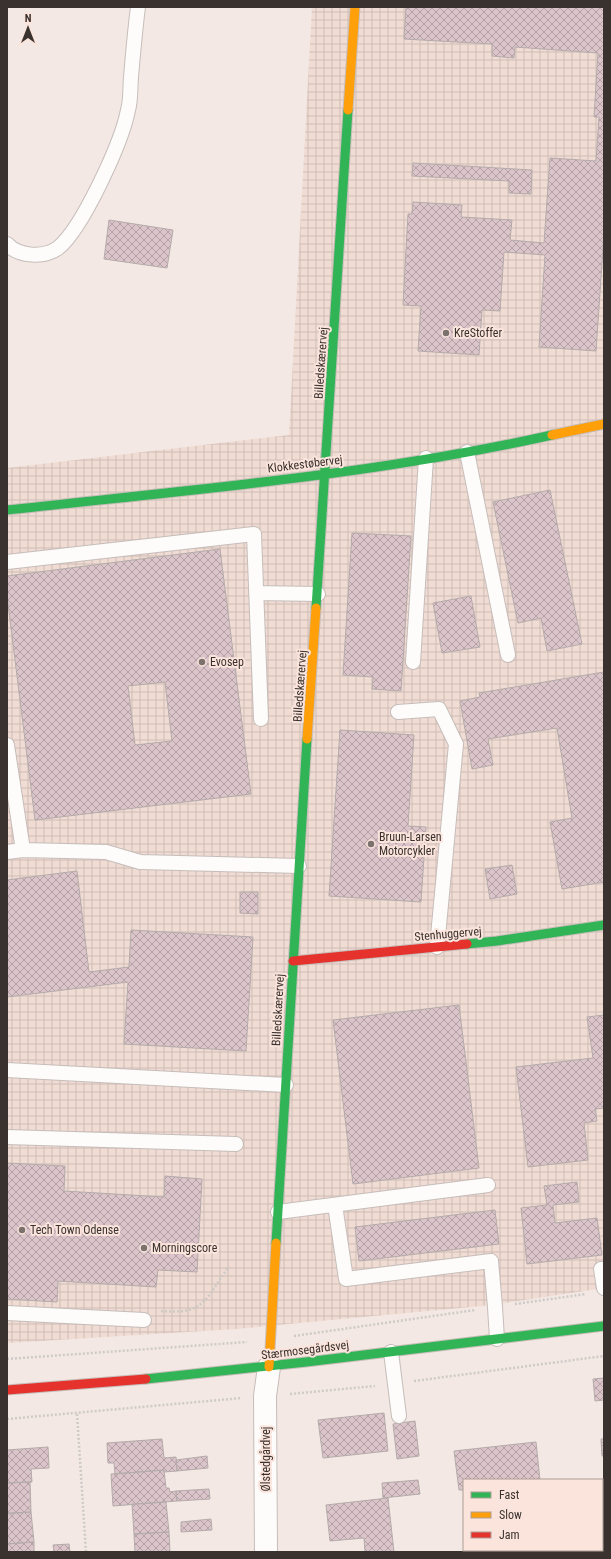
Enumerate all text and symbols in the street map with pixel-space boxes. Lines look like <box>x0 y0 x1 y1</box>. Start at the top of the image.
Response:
north arrow <box>8 8 48 48</box>
text: N <box>25 12 32 25</box>
street label: Billedskærervej <box>311 326 331 400</box>
place label: KreStoffer <box>454 326 502 340</box>
marker: KreStoffer <box>441 328 451 338</box>
street label: Klokkestøbervej <box>267 452 343 476</box>
street label: Billedskærervej <box>290 649 310 723</box>
place label: Evosep <box>210 655 244 669</box>
marker: Evosep <box>197 657 207 667</box>
place label: Bruun-Larsen Motorcykler <box>379 830 442 858</box>
marker: Bruun-Larsen Motorcykler <box>366 839 376 849</box>
street label: Stenhuggervej <box>414 924 482 944</box>
street label: Billedskærervej <box>269 974 287 1046</box>
place label: Tech Town Odense <box>30 1223 119 1237</box>
marker: Tech Town Odense <box>17 1225 27 1235</box>
place label: Morningscore <box>152 1241 218 1255</box>
marker: Morningscore <box>139 1243 149 1253</box>
street label: Stærmosegårdsvej <box>260 1338 350 1362</box>
street label: Ølstedgårdvej <box>259 1426 273 1492</box>
legend <box>463 1479 603 1551</box>
text: Fast <box>499 1488 520 1502</box>
text: Slow <box>499 1508 522 1522</box>
text: Jam <box>499 1528 520 1542</box>

